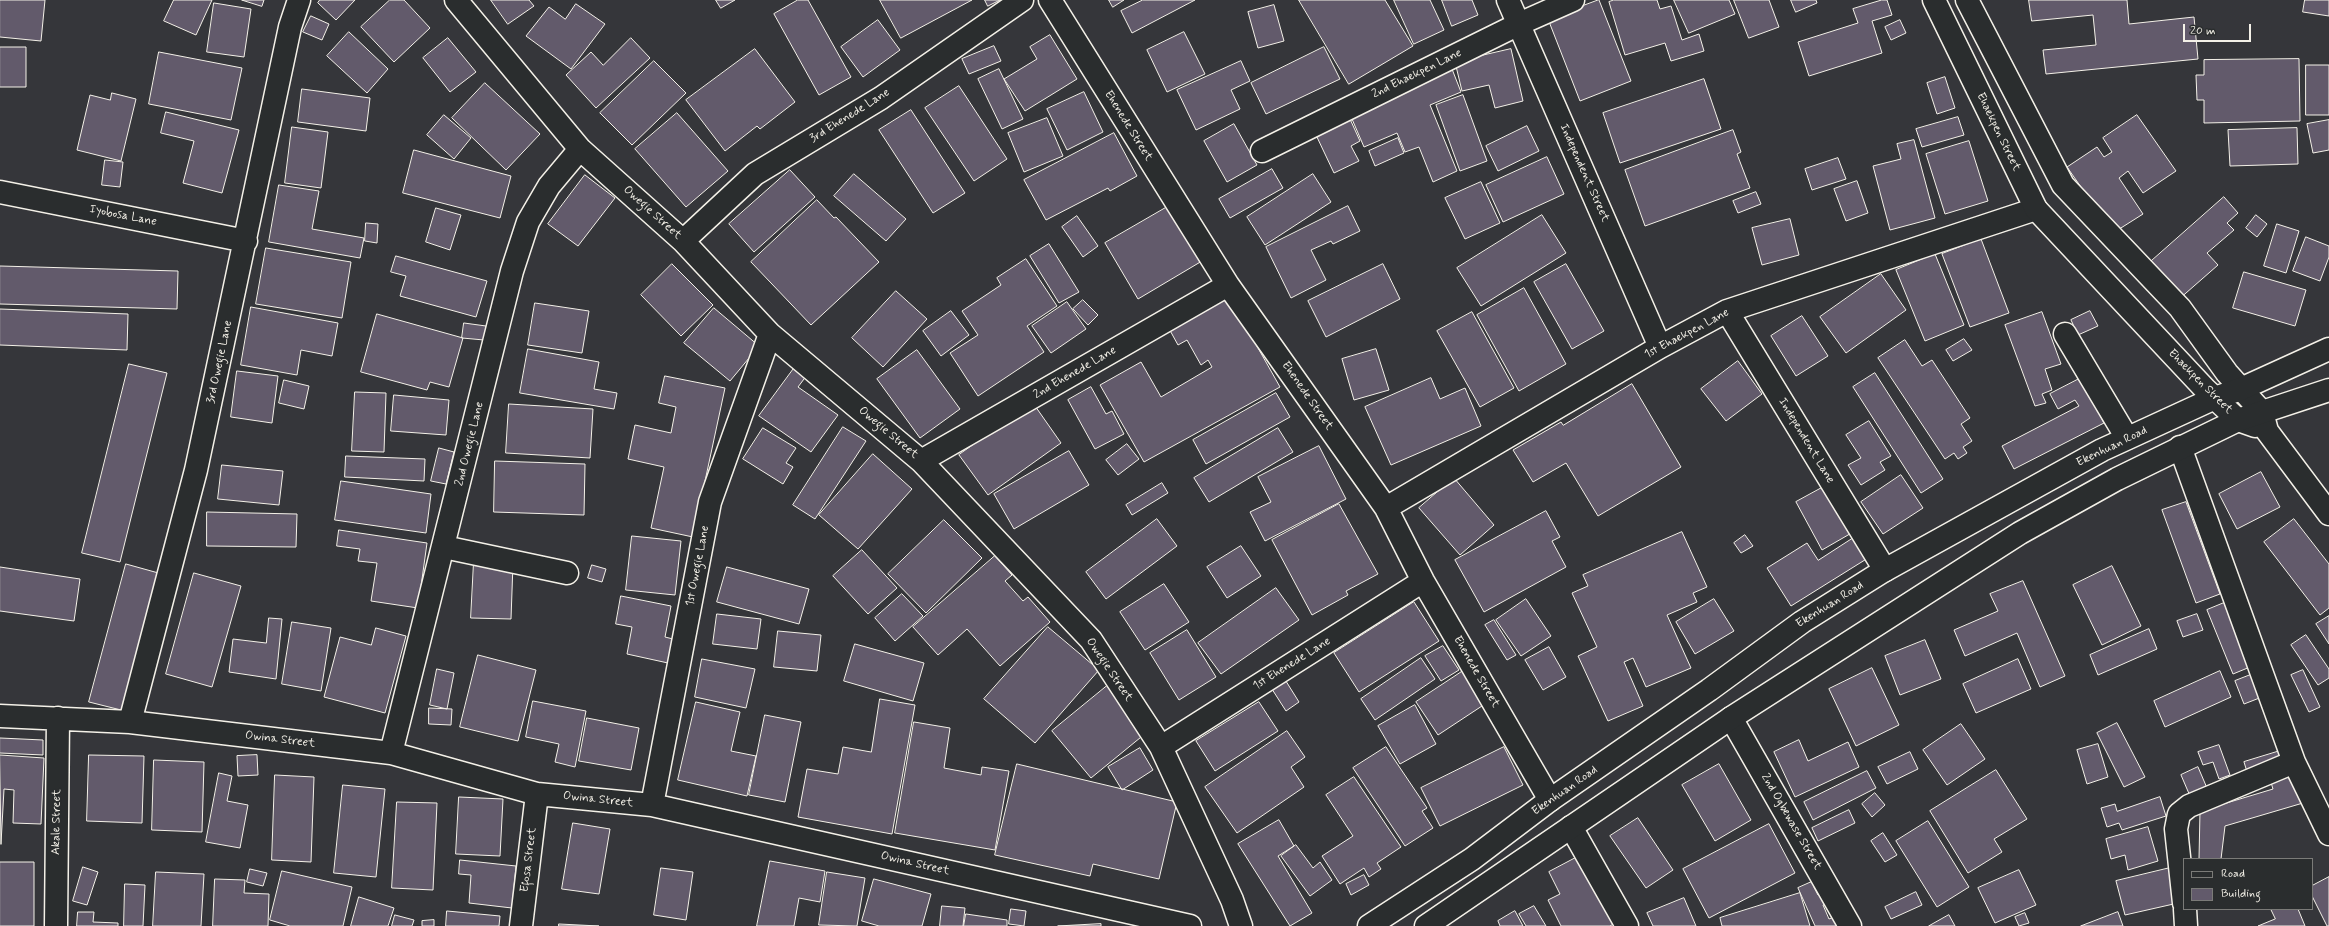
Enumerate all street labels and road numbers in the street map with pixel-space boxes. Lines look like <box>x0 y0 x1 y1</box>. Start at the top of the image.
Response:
street label: 2nd Ehaekpen Lane <box>1370 46 1464 102</box>
street label: 3rd Ehenede Lane <box>807 86 893 146</box>
street label: Ehenede Street <box>1101 88 1155 164</box>
street label: Ehaekpen Street <box>1973 90 2023 174</box>
street label: Independent Street <box>1556 122 1612 224</box>
street label: Owegie Street <box>620 183 684 243</box>
street label: Iyobosa Lane <box>88 202 158 230</box>
street label: 1st Ehaekpen Lane <box>1642 306 1732 362</box>
street label: 3rd Owegie Lane <box>204 319 236 405</box>
street label: 2nd Ehenede Lane <box>1031 343 1119 403</box>
street label: Ehaekpen Street <box>2165 347 2235 417</box>
street label: Ehenede Street <box>1278 359 1336 433</box>
street label: Independent Lane <box>1775 396 1837 486</box>
street label: 2nd Owegie Lane <box>453 400 487 488</box>
street label: Owegie Street <box>855 404 921 462</box>
street label: Ekenhuan Road <box>2074 424 2150 470</box>
street label: 1st Owegie Lane <box>683 524 713 608</box>
street label: Ekenhuan Road <box>1794 578 1866 632</box>
street label: 1st Ehenede Lane <box>1251 634 1333 694</box>
street label: Ehenede Street <box>1450 634 1502 710</box>
street label: Owegie Street <box>1082 635 1136 705</box>
street label: Owina Street <box>244 729 316 751</box>
street label: Ekenhuan Road <box>1529 763 1601 819</box>
street label: 2nd Ogbewase Street <box>1758 771 1824 873</box>
street label: Akale Street <box>49 789 65 855</box>
street label: Owina Street <box>562 789 634 811</box>
street label: Efosa Street <box>518 827 540 893</box>
street label: Owina Street <box>879 849 951 879</box>

